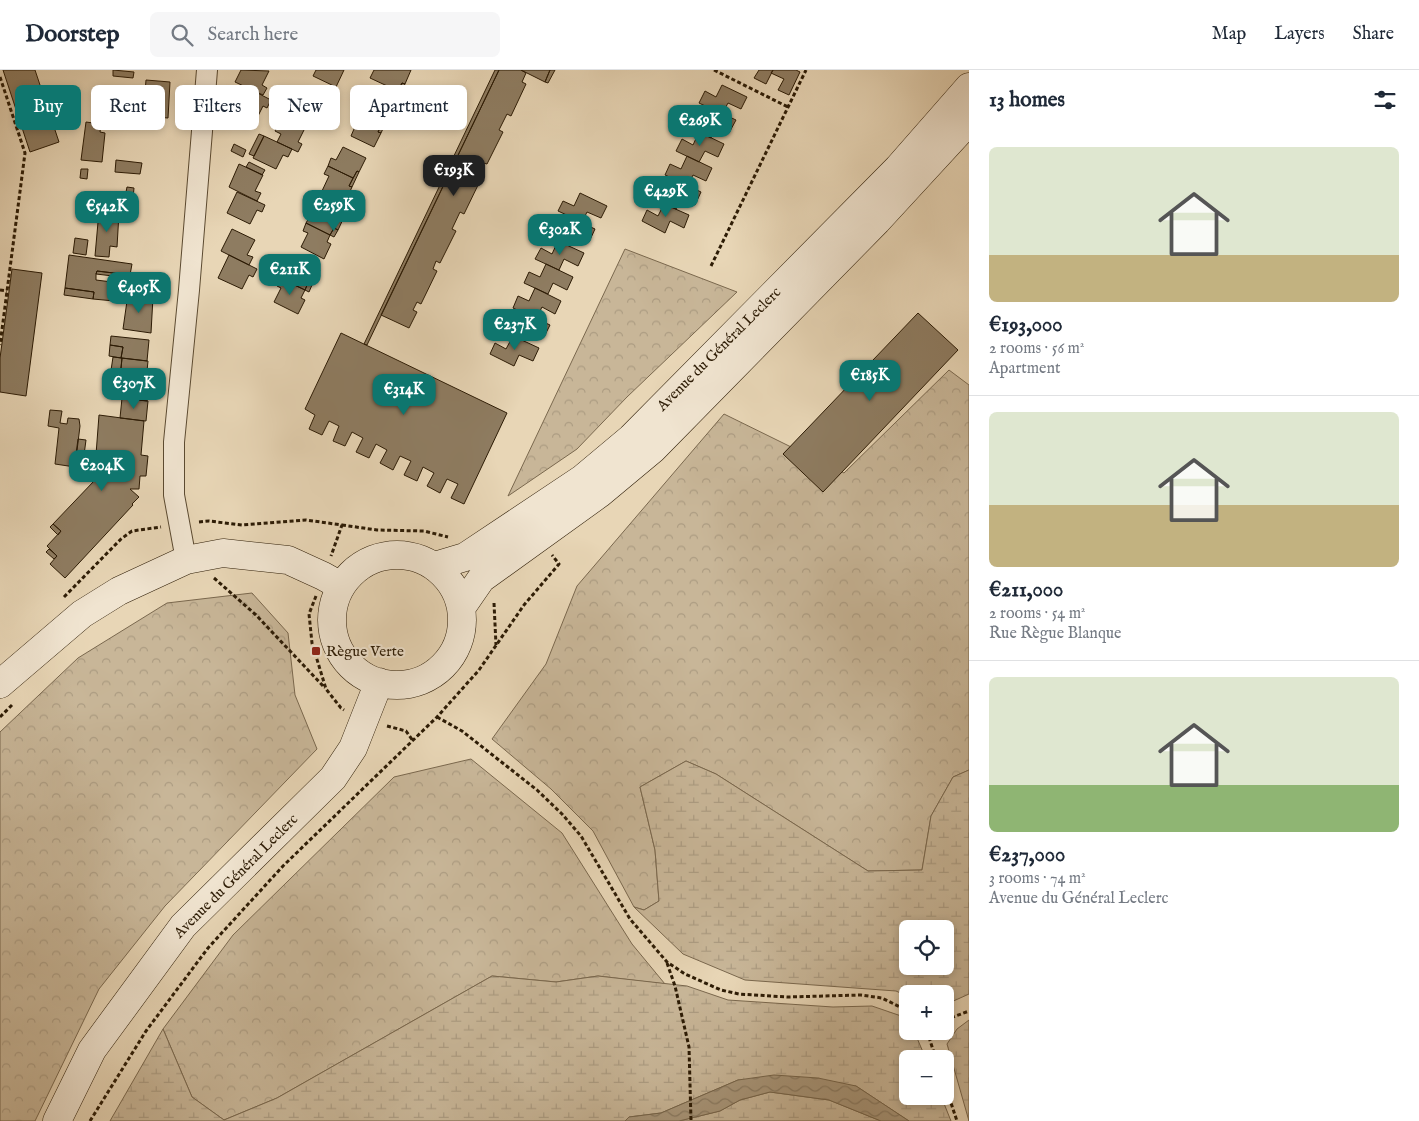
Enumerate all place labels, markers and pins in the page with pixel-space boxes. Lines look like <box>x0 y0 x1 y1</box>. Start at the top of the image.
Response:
pin: €269K <box>665 104 735 147</box>
pin: €193K <box>419 154 489 197</box>
pin: €429K <box>631 176 701 218</box>
pin: €542K <box>72 190 142 233</box>
pin: €259K <box>299 190 369 232</box>
pin: €302K <box>525 214 595 256</box>
pin: €211K <box>255 254 325 296</box>
pin: €405K <box>104 272 174 314</box>
pin: €237K <box>480 308 550 351</box>
pin: €185K <box>835 360 905 402</box>
pin: €307K <box>99 368 169 410</box>
pin: €314K <box>369 374 439 416</box>
pin: €204K <box>67 450 137 492</box>
place label: Règue Verte <box>326 642 404 661</box>
marker: Règue Verte <box>310 645 322 657</box>

